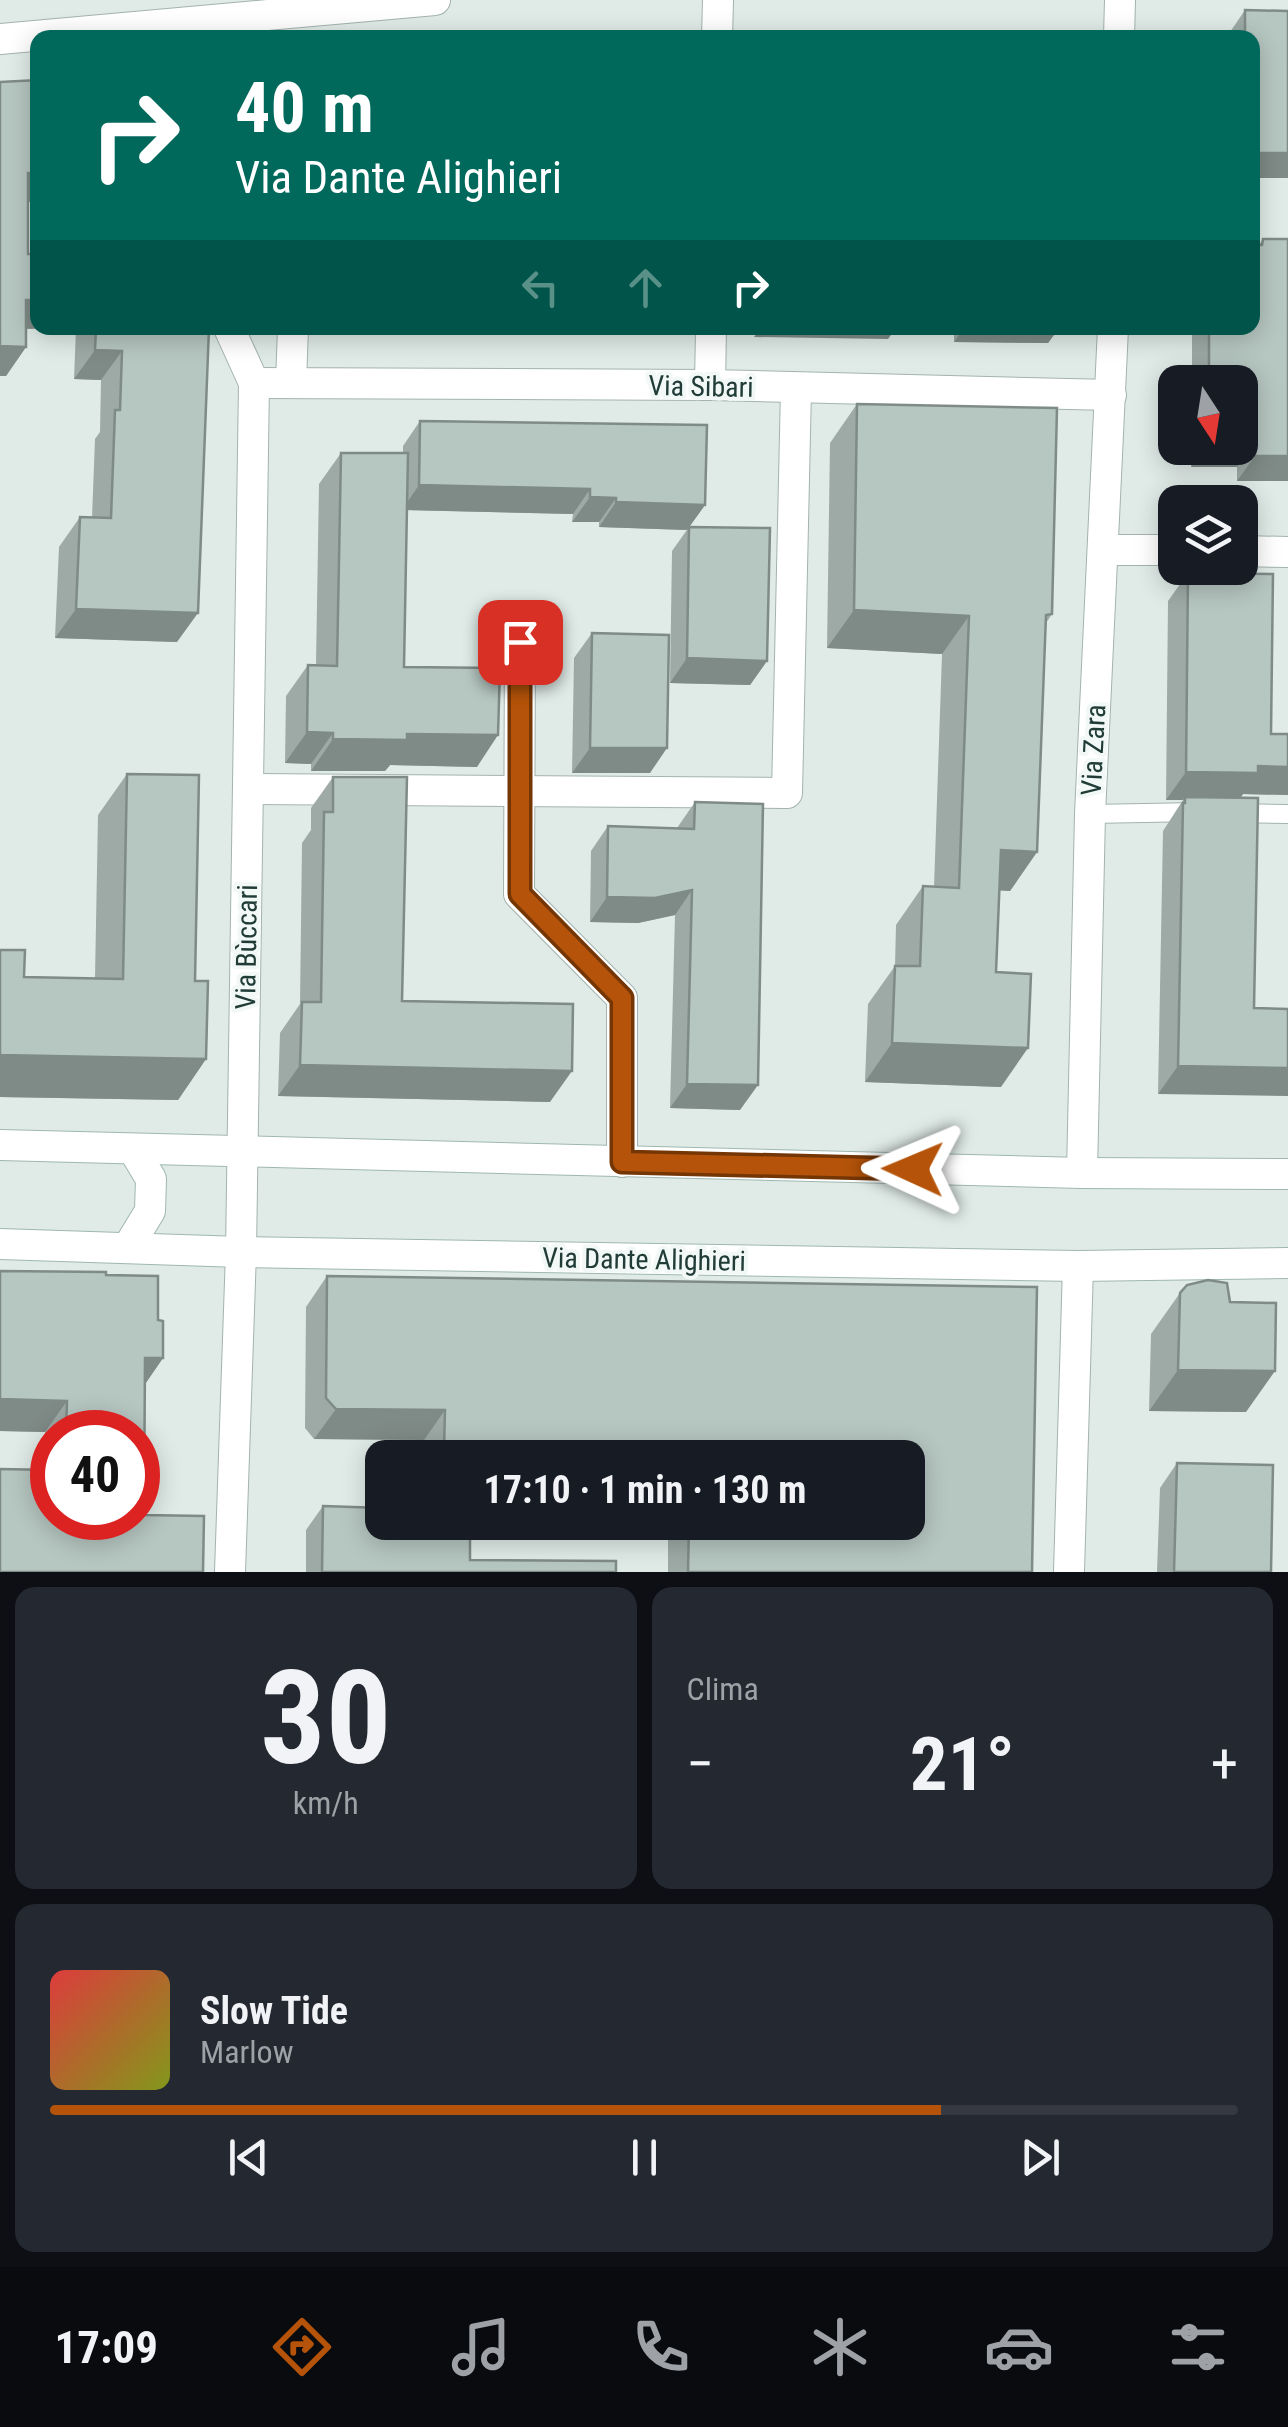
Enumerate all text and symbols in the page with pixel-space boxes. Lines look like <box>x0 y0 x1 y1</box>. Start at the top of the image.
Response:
text: 40 m <box>235 67 374 149</box>
icon: right <box>70 70 200 200</box>
text: Via Dante Alighieri <box>235 151 562 204</box>
icon: left <box>513 260 568 315</box>
icon: ahead <box>618 260 673 315</box>
icon: right <box>723 260 778 315</box>
north arrow <box>1158 365 1258 465</box>
map controls <box>1158 365 1258 585</box>
street label: Via Sibari <box>648 369 754 404</box>
button: layers <box>1158 485 1258 585</box>
pin <box>478 600 563 685</box>
icon: arrive <box>493 615 548 670</box>
street label: Via Zara <box>1075 704 1112 797</box>
street label: Via Bùccari <box>229 884 264 1010</box>
position arrow <box>861 1117 965 1221</box>
street label: Via Dante Alighieri <box>542 1241 746 1278</box>
speed limit sign: 40 <box>30 1410 160 1540</box>
text: 17:10 · 1 min · 130 m <box>484 1468 806 1512</box>
text: 30 <box>260 1642 391 1795</box>
text: Clima <box>687 1670 759 1708</box>
text: 21° <box>910 1720 1015 1808</box>
text: − <box>687 1732 714 1796</box>
text: + <box>1211 1732 1238 1796</box>
text: km/h <box>293 1784 359 1822</box>
text: Slow Tide <box>200 1989 348 2033</box>
text: Marlow <box>200 2033 293 2071</box>
icon: previous <box>221 2130 276 2185</box>
icon: pause <box>617 2130 672 2185</box>
icon: next <box>1013 2130 1068 2185</box>
icon: directions <box>267 2312 337 2382</box>
icon: music <box>446 2312 516 2382</box>
icon: phone <box>626 2312 696 2382</box>
icon: climate <box>805 2312 875 2382</box>
icon: car <box>984 2312 1054 2382</box>
icon: filters <box>1163 2312 1233 2382</box>
text: 17:09 <box>55 2321 158 2374</box>

